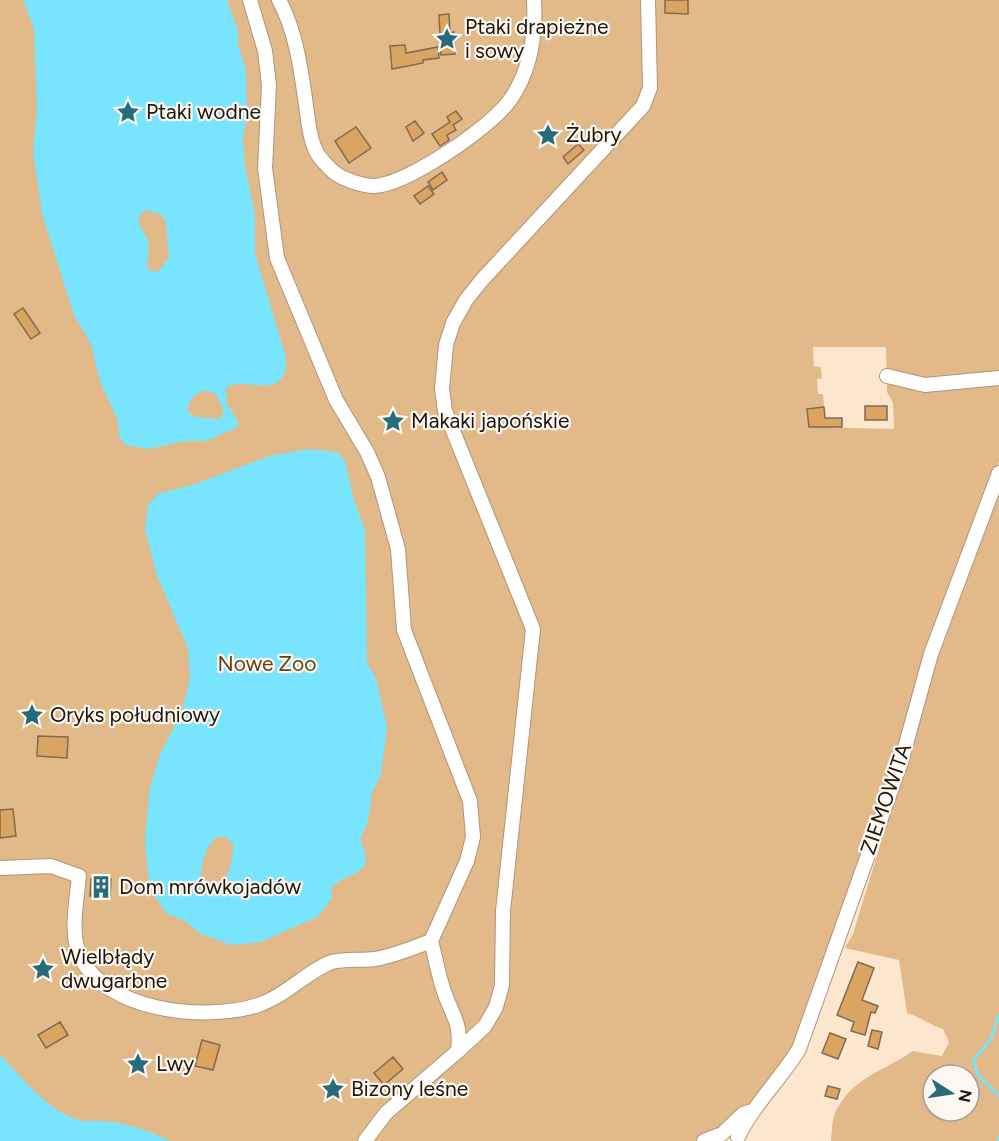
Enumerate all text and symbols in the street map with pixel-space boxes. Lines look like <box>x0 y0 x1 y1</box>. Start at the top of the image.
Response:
place label: Ptaki drapieżne i sowy <box>465 14 608 63</box>
place icon: Ptaki drapieżne i sowy <box>434 26 460 52</box>
place icon: Ptaki wodne <box>115 99 141 125</box>
place label: Ptaki wodne <box>146 99 261 124</box>
place icon: Żubry <box>535 122 561 148</box>
place label: Żubry <box>566 122 622 147</box>
place icon: Makaki japońskie <box>380 408 406 434</box>
place label: Makaki japońskie <box>411 408 569 433</box>
park label: Nowe Zoo <box>218 651 316 676</box>
place icon: Oryks południowy <box>19 702 45 728</box>
place label: Oryks południowy <box>50 702 220 727</box>
street label: ZIEMOWITA <box>855 740 916 858</box>
building icon: Dom mrówkojadów <box>88 874 114 900</box>
place label: Dom mrówkojadów <box>119 874 302 899</box>
place label: Wielbłądy dwugarbne <box>61 944 167 993</box>
place icon: Wielbłądy dwugarbne <box>30 956 56 982</box>
place icon: Lwy <box>125 1051 151 1077</box>
place label: Lwy <box>156 1051 194 1076</box>
north arrow <box>921 1063 981 1123</box>
place icon: Bizony leśne <box>320 1076 346 1102</box>
place label: Bizony leśne <box>351 1076 468 1101</box>
text: N <box>955 1088 976 1104</box>

